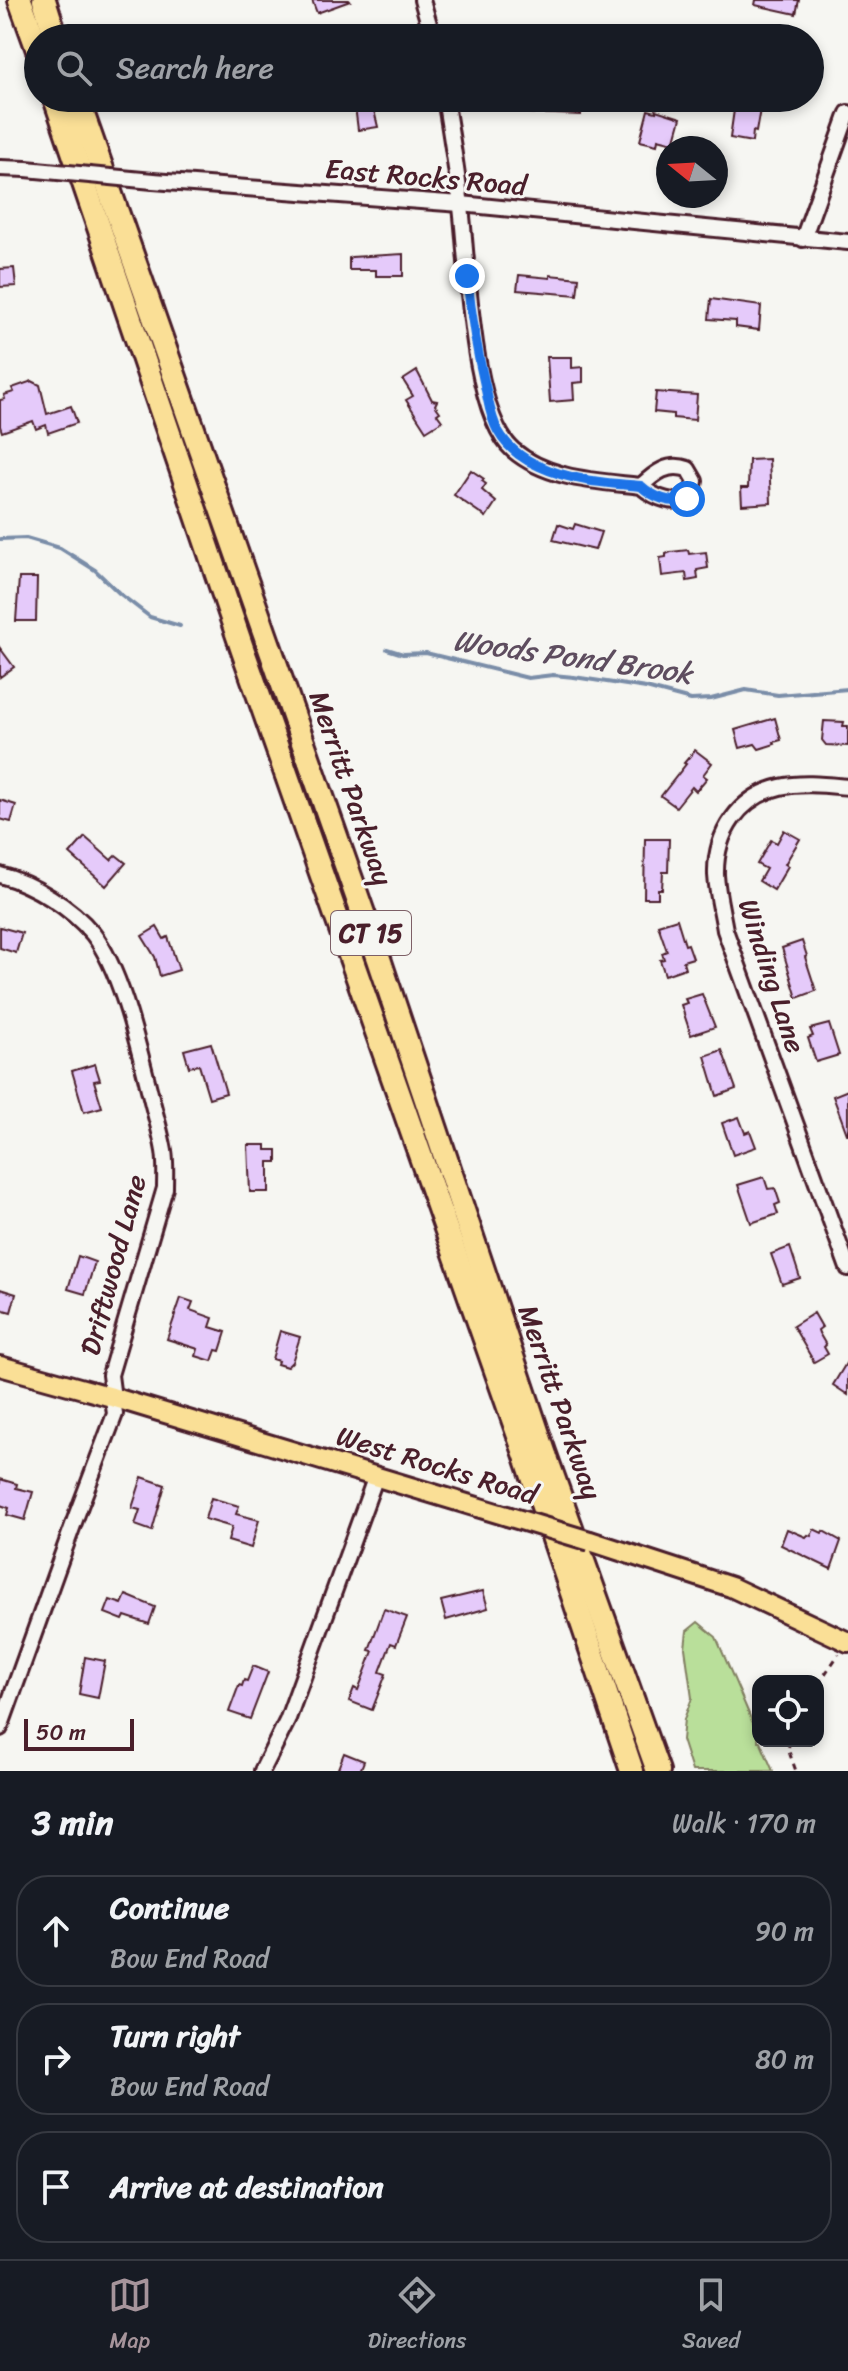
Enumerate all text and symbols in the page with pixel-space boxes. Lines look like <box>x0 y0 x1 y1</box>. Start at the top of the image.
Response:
search box <box>24 24 824 112</box>
text: Search here <box>116 41 274 95</box>
icon: search <box>52 46 96 90</box>
north arrow <box>656 136 728 208</box>
street label: East Rocks Road <box>323 144 531 210</box>
route end <box>449 258 485 294</box>
route start <box>669 481 705 517</box>
water label: Woods Pond Brook <box>450 613 698 701</box>
street label: Merritt Parkway <box>295 684 408 893</box>
street label: Winding Lane <box>724 892 820 1060</box>
road number: CT 15 <box>331 911 411 955</box>
street label: Driftwood Lane <box>65 1169 161 1361</box>
street label: Merritt Parkway <box>504 1298 617 1507</box>
street label: West Rocks Road <box>330 1411 546 1519</box>
map controls <box>752 1675 824 1747</box>
button: locate <box>752 1675 824 1747</box>
text: 50 m <box>36 1713 86 1752</box>
scale bar <box>24 1715 134 1751</box>
text: 3 min <box>32 1793 113 1853</box>
text: Walk · 170 m <box>672 1800 816 1846</box>
text: Continue <box>110 1881 229 1935</box>
text: 90 m <box>755 1908 814 1954</box>
icon: ahead <box>34 1909 78 1953</box>
text: Bow End Road <box>110 1935 269 1981</box>
text: Turn right <box>110 2009 240 2063</box>
text: 80 m <box>755 2036 814 2082</box>
icon: right <box>34 2037 78 2081</box>
text: Bow End Road <box>110 2063 269 2109</box>
text: Arrive at destination <box>110 2160 384 2214</box>
icon: arrive <box>34 2165 78 2209</box>
tab: Map <box>108 2273 152 2360</box>
tab: Directions <box>368 2273 466 2360</box>
tab: Saved <box>682 2273 740 2360</box>

